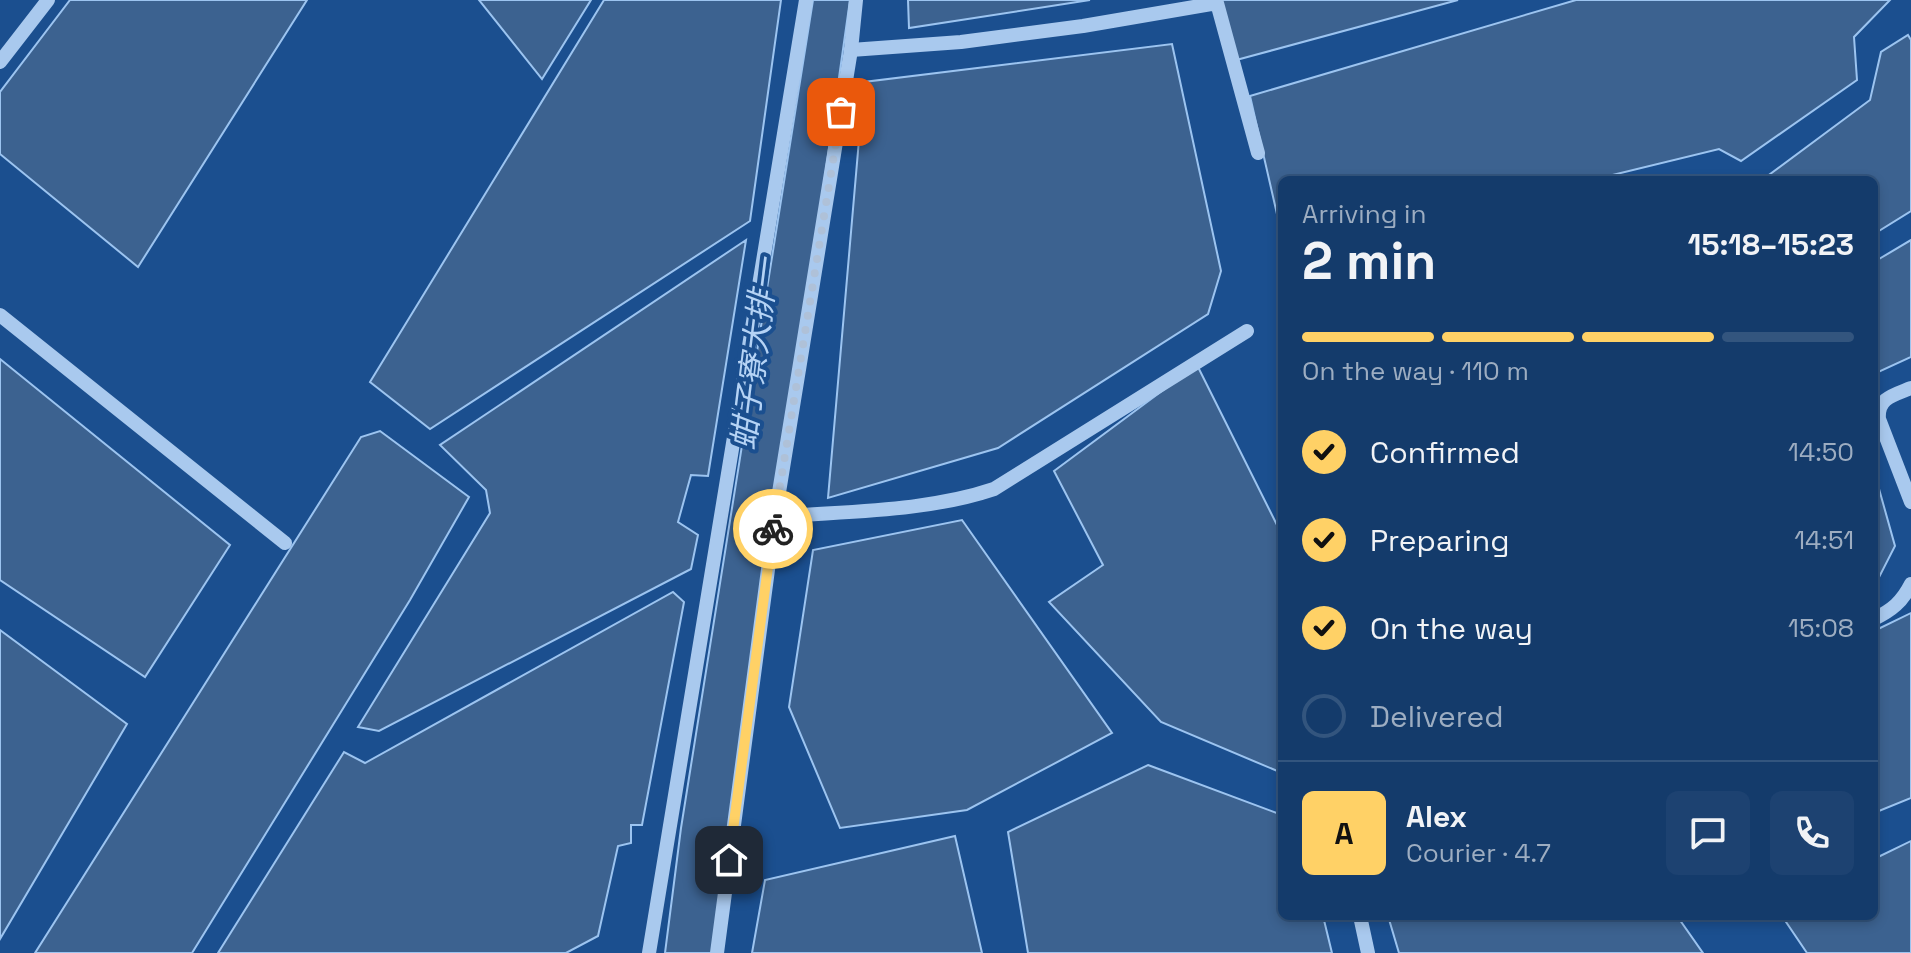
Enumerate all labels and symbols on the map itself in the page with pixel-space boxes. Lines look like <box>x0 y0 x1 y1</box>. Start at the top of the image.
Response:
pin <box>807 78 875 146</box>
water label: 蚶子寮大排一 <box>723 253 787 452</box>
courier <box>733 489 813 569</box>
pin <box>695 826 763 894</box>

